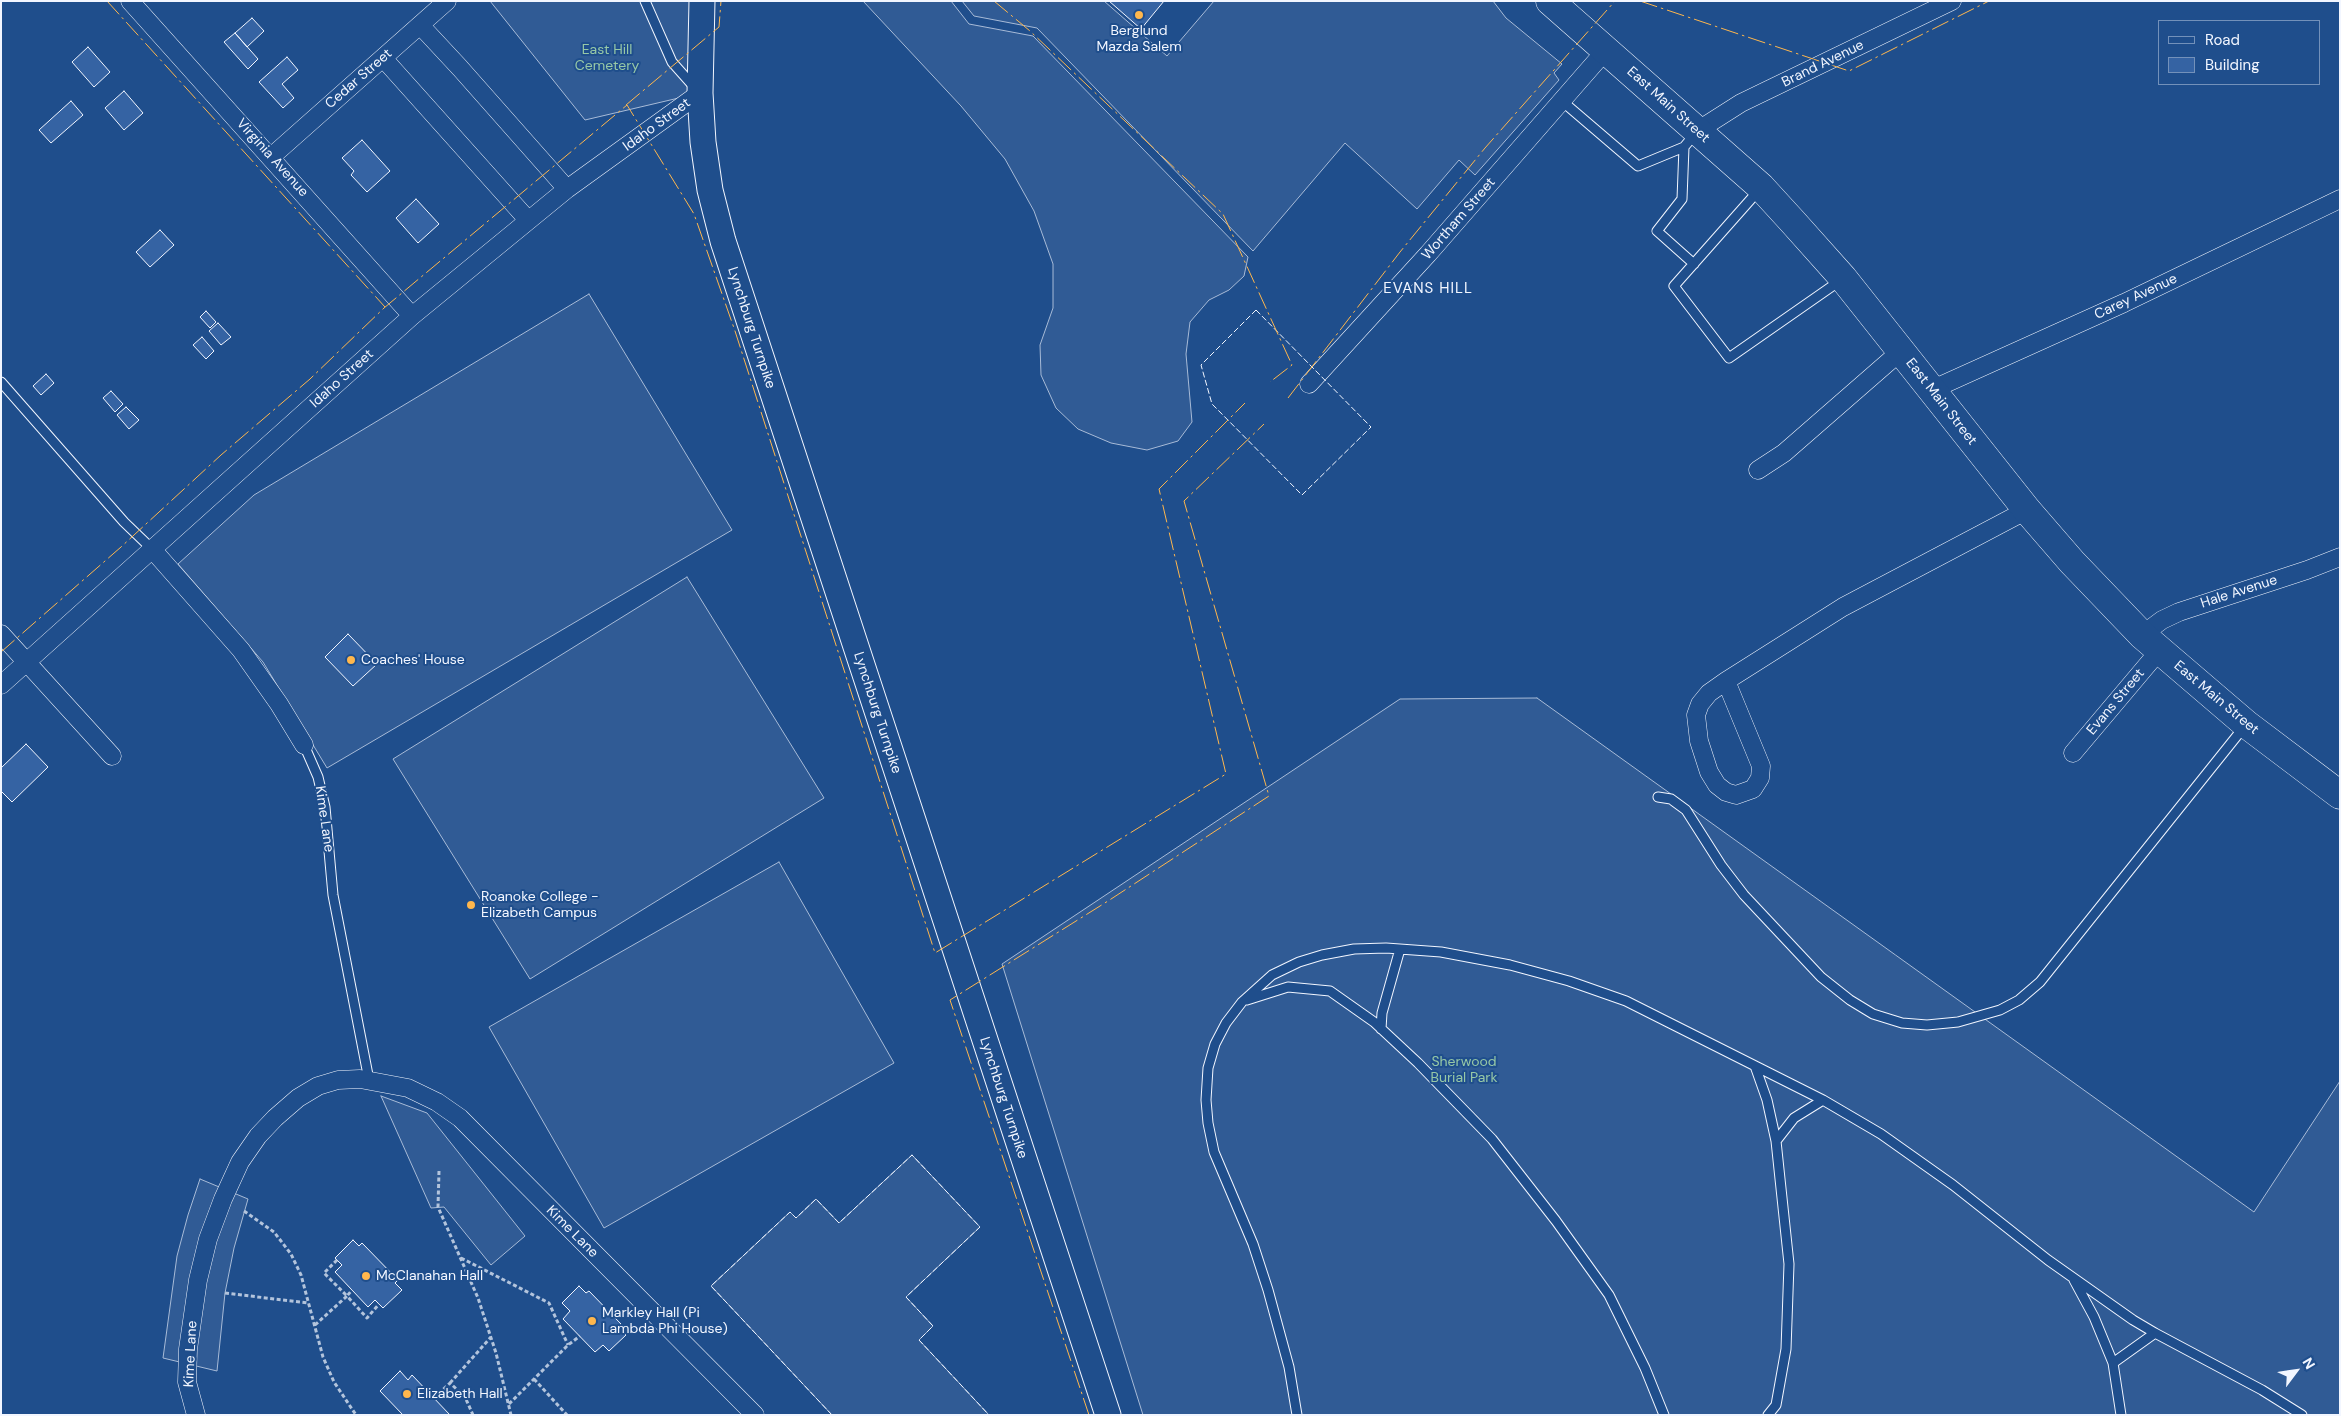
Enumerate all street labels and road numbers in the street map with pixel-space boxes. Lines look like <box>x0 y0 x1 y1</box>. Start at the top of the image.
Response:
street label: Brand Avenue <box>1779 37 1867 91</box>
street label: Cedar Street <box>322 45 396 113</box>
street label: East Main Street <box>1623 63 1713 147</box>
street label: Idaho Street <box>620 95 694 155</box>
street label: Virginia Avenue <box>233 116 311 200</box>
street label: Wortham Street <box>1419 174 1499 264</box>
street label: Lynchburg Turnpike <box>723 265 779 391</box>
street label: Carey Avenue <box>2092 271 2180 323</box>
street label: Idaho Street <box>307 346 377 412</box>
street label: East Main Street <box>1902 355 1980 449</box>
street label: Hale Avenue <box>2199 572 2279 612</box>
street label: Lynchburg Turnpike <box>849 650 905 776</box>
street label: East Main Street <box>2170 658 2262 738</box>
street label: Evans Street <box>2084 666 2148 738</box>
street label: Kime Lane <box>311 785 337 853</box>
street label: Lynchburg Turnpike <box>975 1035 1031 1161</box>
street label: Kime Lane <box>542 1202 602 1262</box>
street label: Kime Lane <box>181 1320 201 1388</box>

